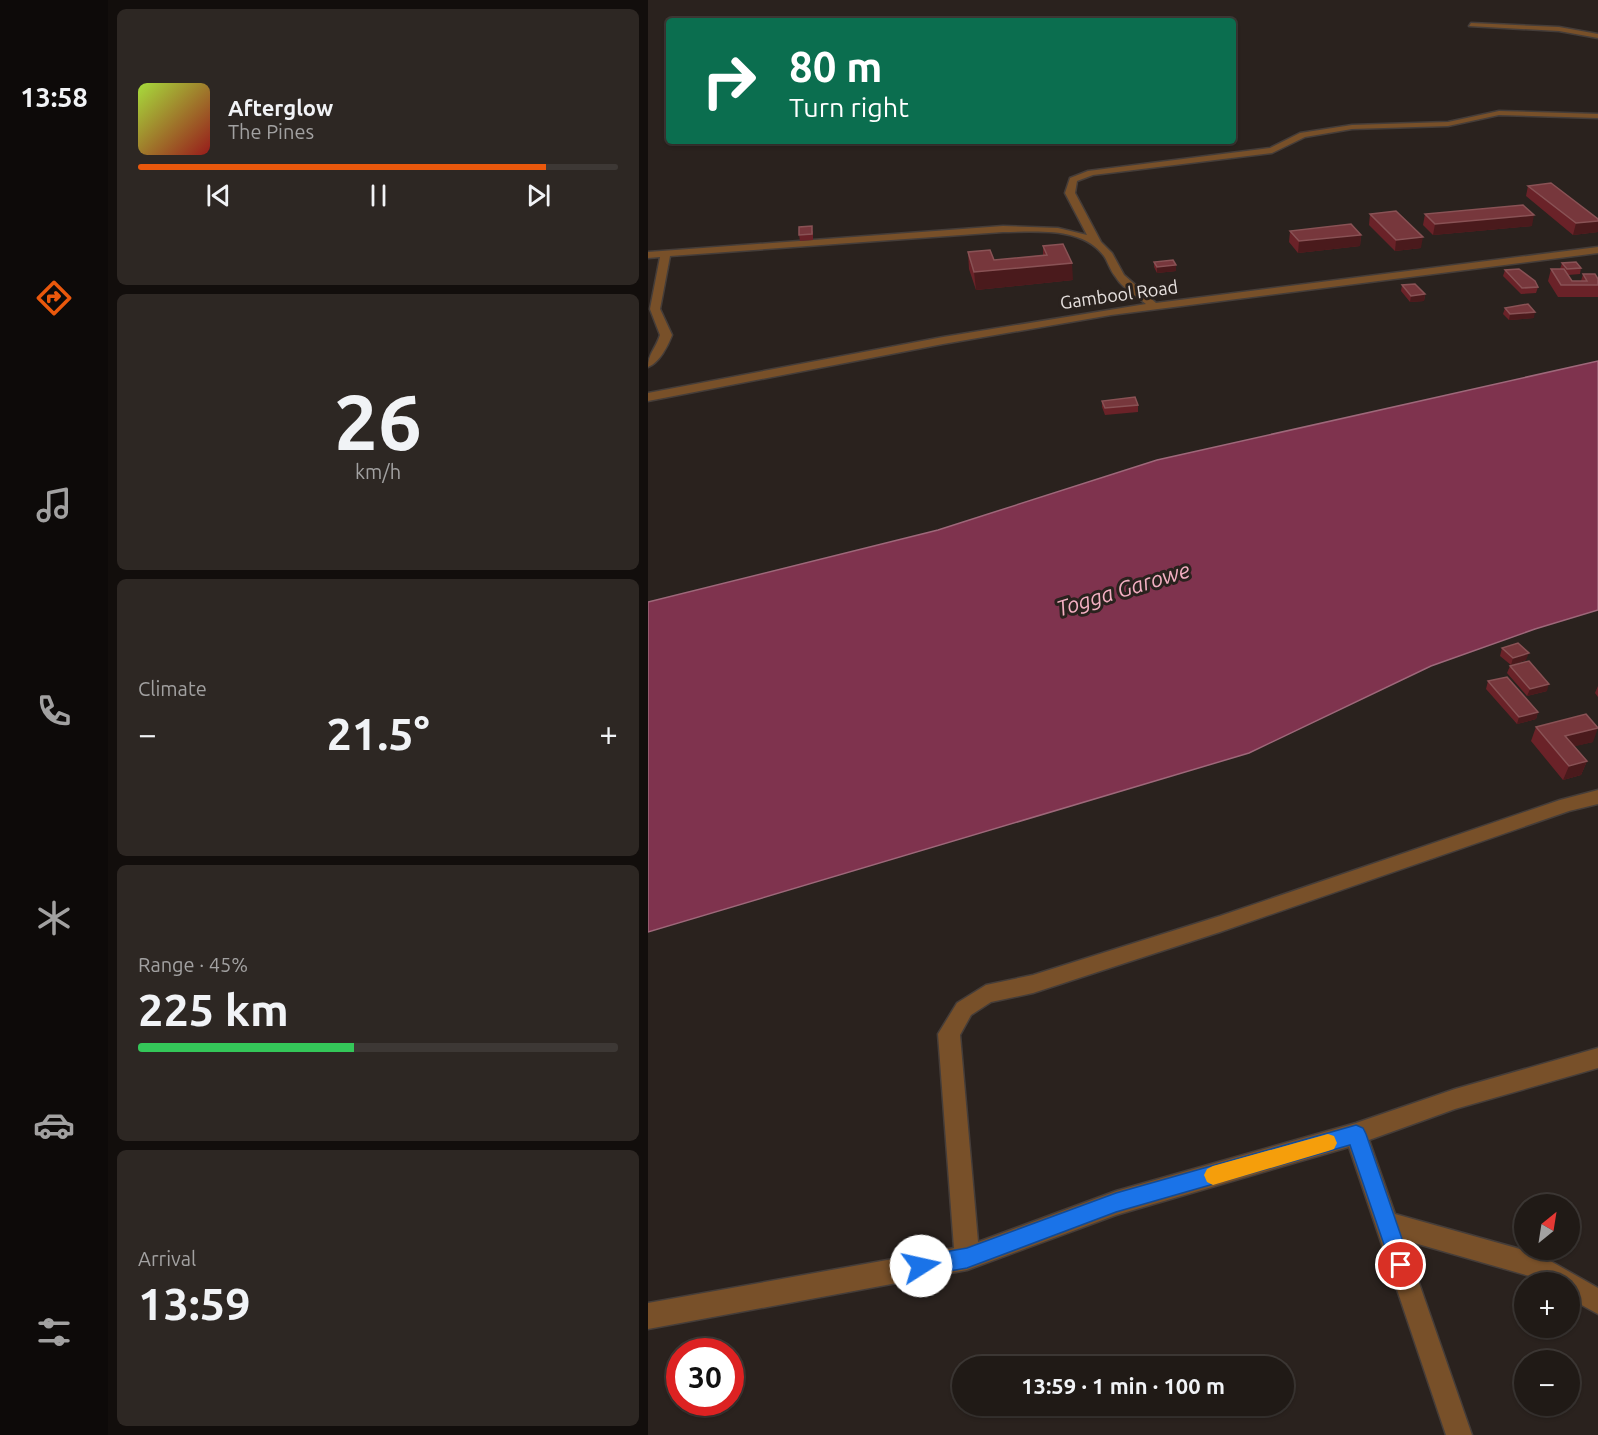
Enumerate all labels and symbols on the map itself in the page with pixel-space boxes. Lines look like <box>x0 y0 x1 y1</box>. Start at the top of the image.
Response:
street label: Gambool Road <box>1059 276 1179 312</box>
water label: Togga Garowe <box>1053 556 1193 621</box>
north arrow <box>1514 1194 1580 1260</box>
position arrow <box>889 1234 953 1298</box>
pin <box>1375 1239 1426 1290</box>
speed limit sign: 30 <box>666 1338 744 1416</box>

